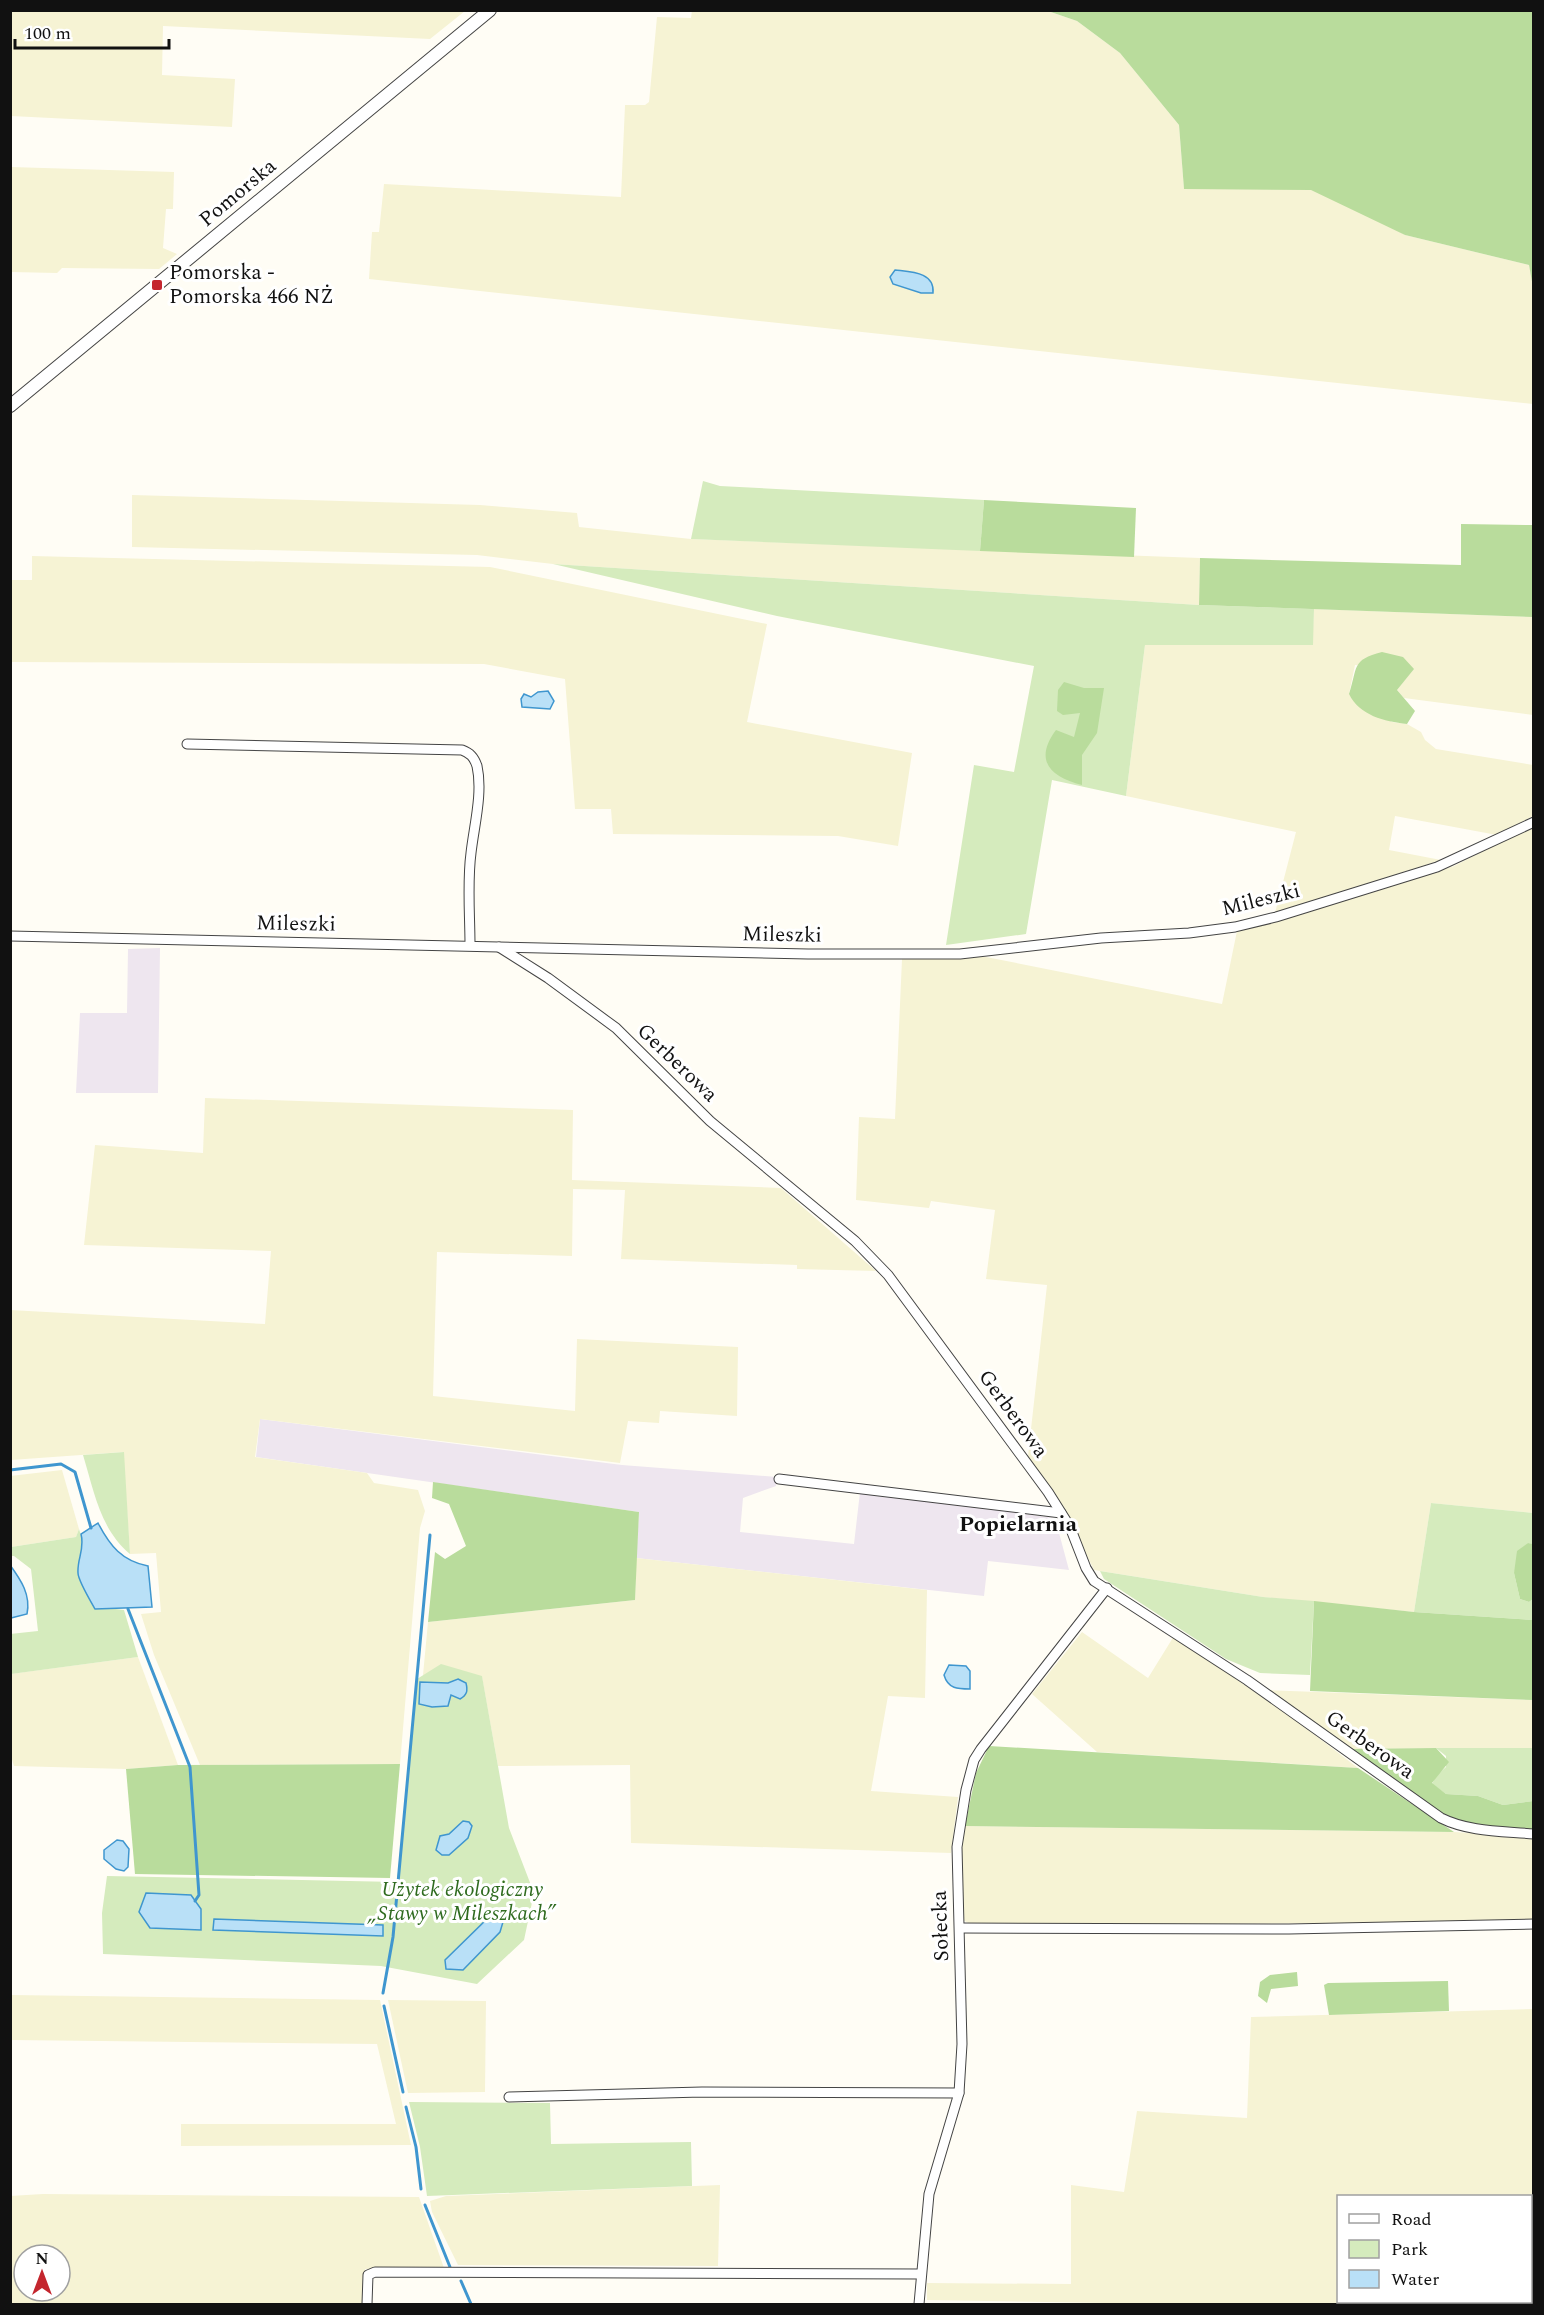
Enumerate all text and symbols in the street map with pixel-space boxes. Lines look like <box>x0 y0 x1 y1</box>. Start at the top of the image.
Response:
scale bar <box>15 12 170 50</box>
text: 100 m <box>24 20 71 47</box>
street label: Pomorska <box>192 150 284 235</box>
place label: Pomorska - Pomorska 466 NŻ <box>169 257 334 313</box>
marker: Pomorska - Pomorska 466 NŻ <box>150 278 164 292</box>
street label: Mileszki <box>1218 875 1304 925</box>
street label: Mileszki <box>256 907 336 941</box>
street label: Mileszki <box>742 918 822 952</box>
street label: Gerberowa <box>629 1016 725 1111</box>
street label: Gerberowa <box>970 1363 1056 1465</box>
district label: Popielarnia <box>959 1508 1078 1541</box>
street label: Gerberowa <box>1319 1703 1422 1788</box>
park label: Użytek ekologiczny „Stawy w Mileszkach” <box>366 1874 557 1930</box>
street label: Sołecka <box>924 1889 958 1962</box>
legend <box>1337 2195 1532 2303</box>
text: Road <box>1391 2206 1432 2233</box>
text: Park <box>1391 2236 1428 2263</box>
north arrow <box>12 2243 72 2303</box>
text: N <box>35 2247 49 2271</box>
text: Water <box>1391 2266 1439 2293</box>

